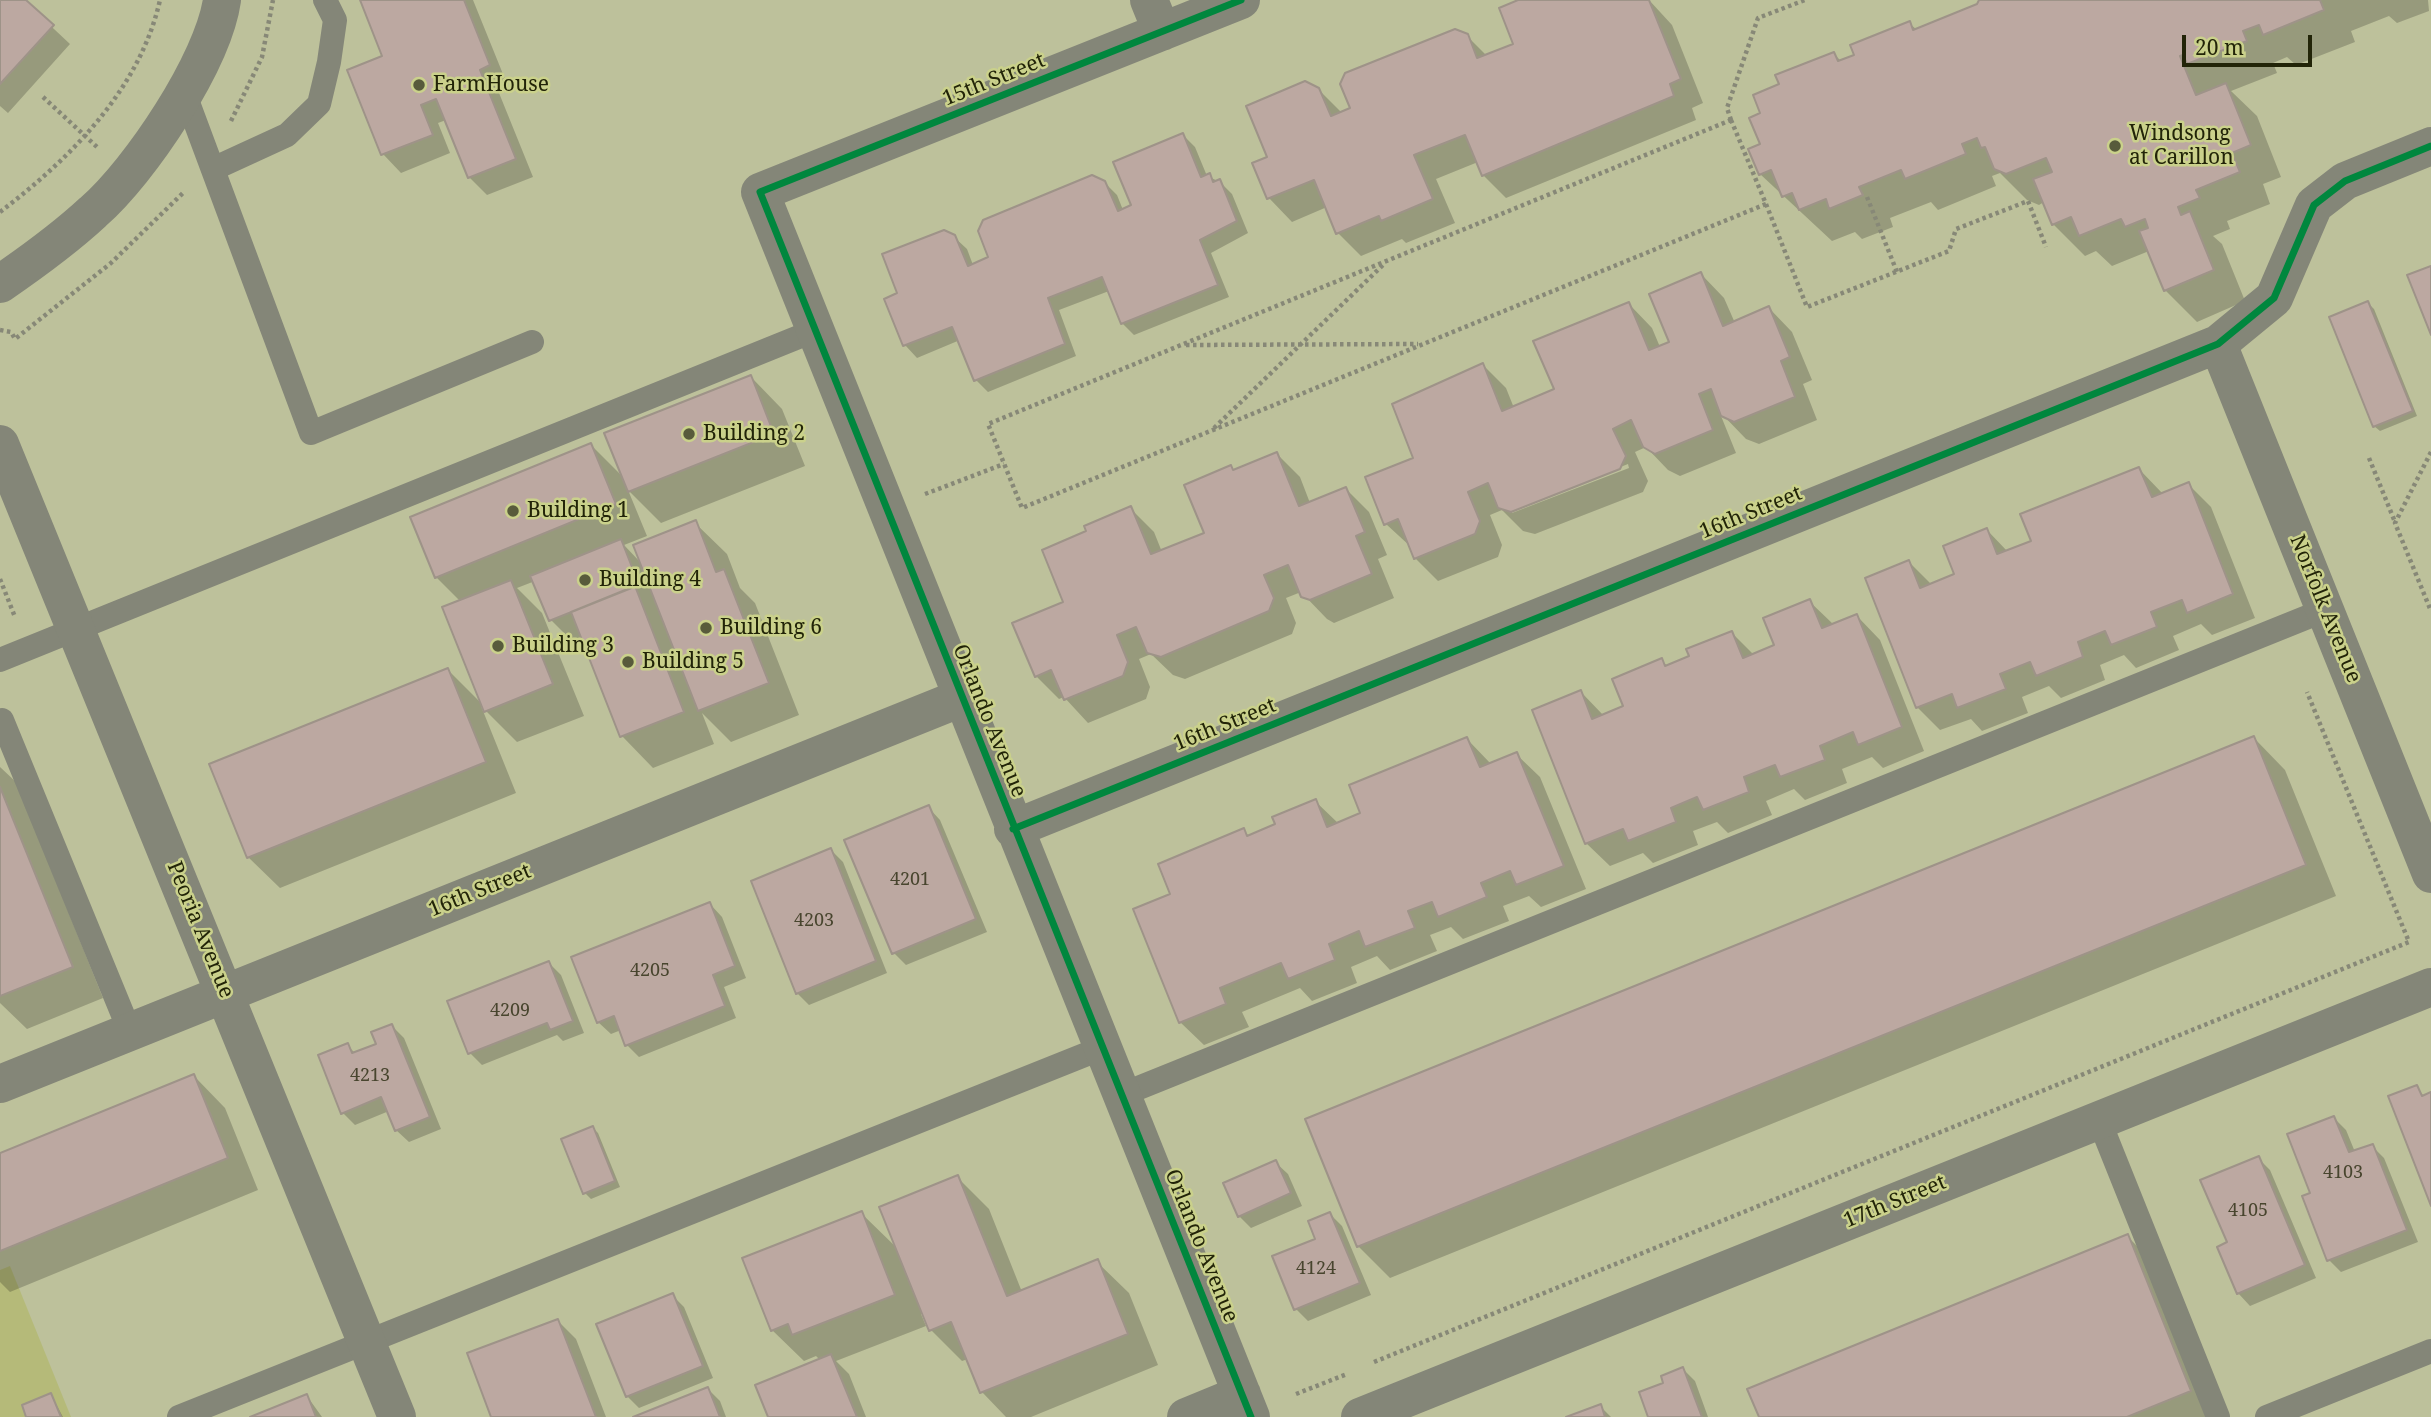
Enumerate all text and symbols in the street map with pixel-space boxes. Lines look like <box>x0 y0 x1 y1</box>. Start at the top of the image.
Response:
scale bar <box>2186 21 2316 65</box>
text: 20 m <box>2195 33 2244 61</box>
street label: 15th Street <box>939 48 1049 112</box>
place label: FarmHouse <box>433 72 549 98</box>
marker: FarmHouse <box>411 77 427 93</box>
place label: Windsong at Carillon <box>2129 121 2234 171</box>
marker: Windsong at Carillon <box>2107 138 2123 154</box>
place label: Building 2 <box>703 421 805 447</box>
marker: Building 2 <box>681 426 697 442</box>
street label: 16th Street <box>1696 481 1806 545</box>
place label: Building 1 <box>527 498 629 524</box>
marker: Building 1 <box>505 503 521 519</box>
street label: Norfolk Avenue <box>2284 531 2366 687</box>
place label: Building 4 <box>599 567 701 593</box>
marker: Building 4 <box>577 572 593 588</box>
place label: Building 6 <box>720 615 822 641</box>
marker: Building 6 <box>698 620 714 636</box>
place label: Building 3 <box>512 633 614 659</box>
marker: Building 3 <box>490 638 506 654</box>
street label: Orlando Avenue <box>947 641 1031 801</box>
place label: Building 5 <box>642 649 744 675</box>
marker: Building 5 <box>620 654 636 670</box>
street label: 16th Street <box>1170 693 1280 757</box>
street label: Peoria Avenue <box>161 858 239 1002</box>
street label: 16th Street <box>425 859 535 923</box>
house number: 4201 <box>890 869 930 891</box>
house number: 4203 <box>794 910 834 932</box>
house number: 4205 <box>630 960 670 982</box>
house number: 4209 <box>490 1000 530 1022</box>
house number: 4213 <box>350 1065 390 1087</box>
house number: 4103 <box>2323 1162 2363 1184</box>
street label: Orlando Avenue <box>1159 1166 1243 1326</box>
street label: 17th Street <box>1840 1170 1950 1234</box>
house number: 4105 <box>2228 1200 2268 1222</box>
house number: 4124 <box>1296 1258 1336 1280</box>

